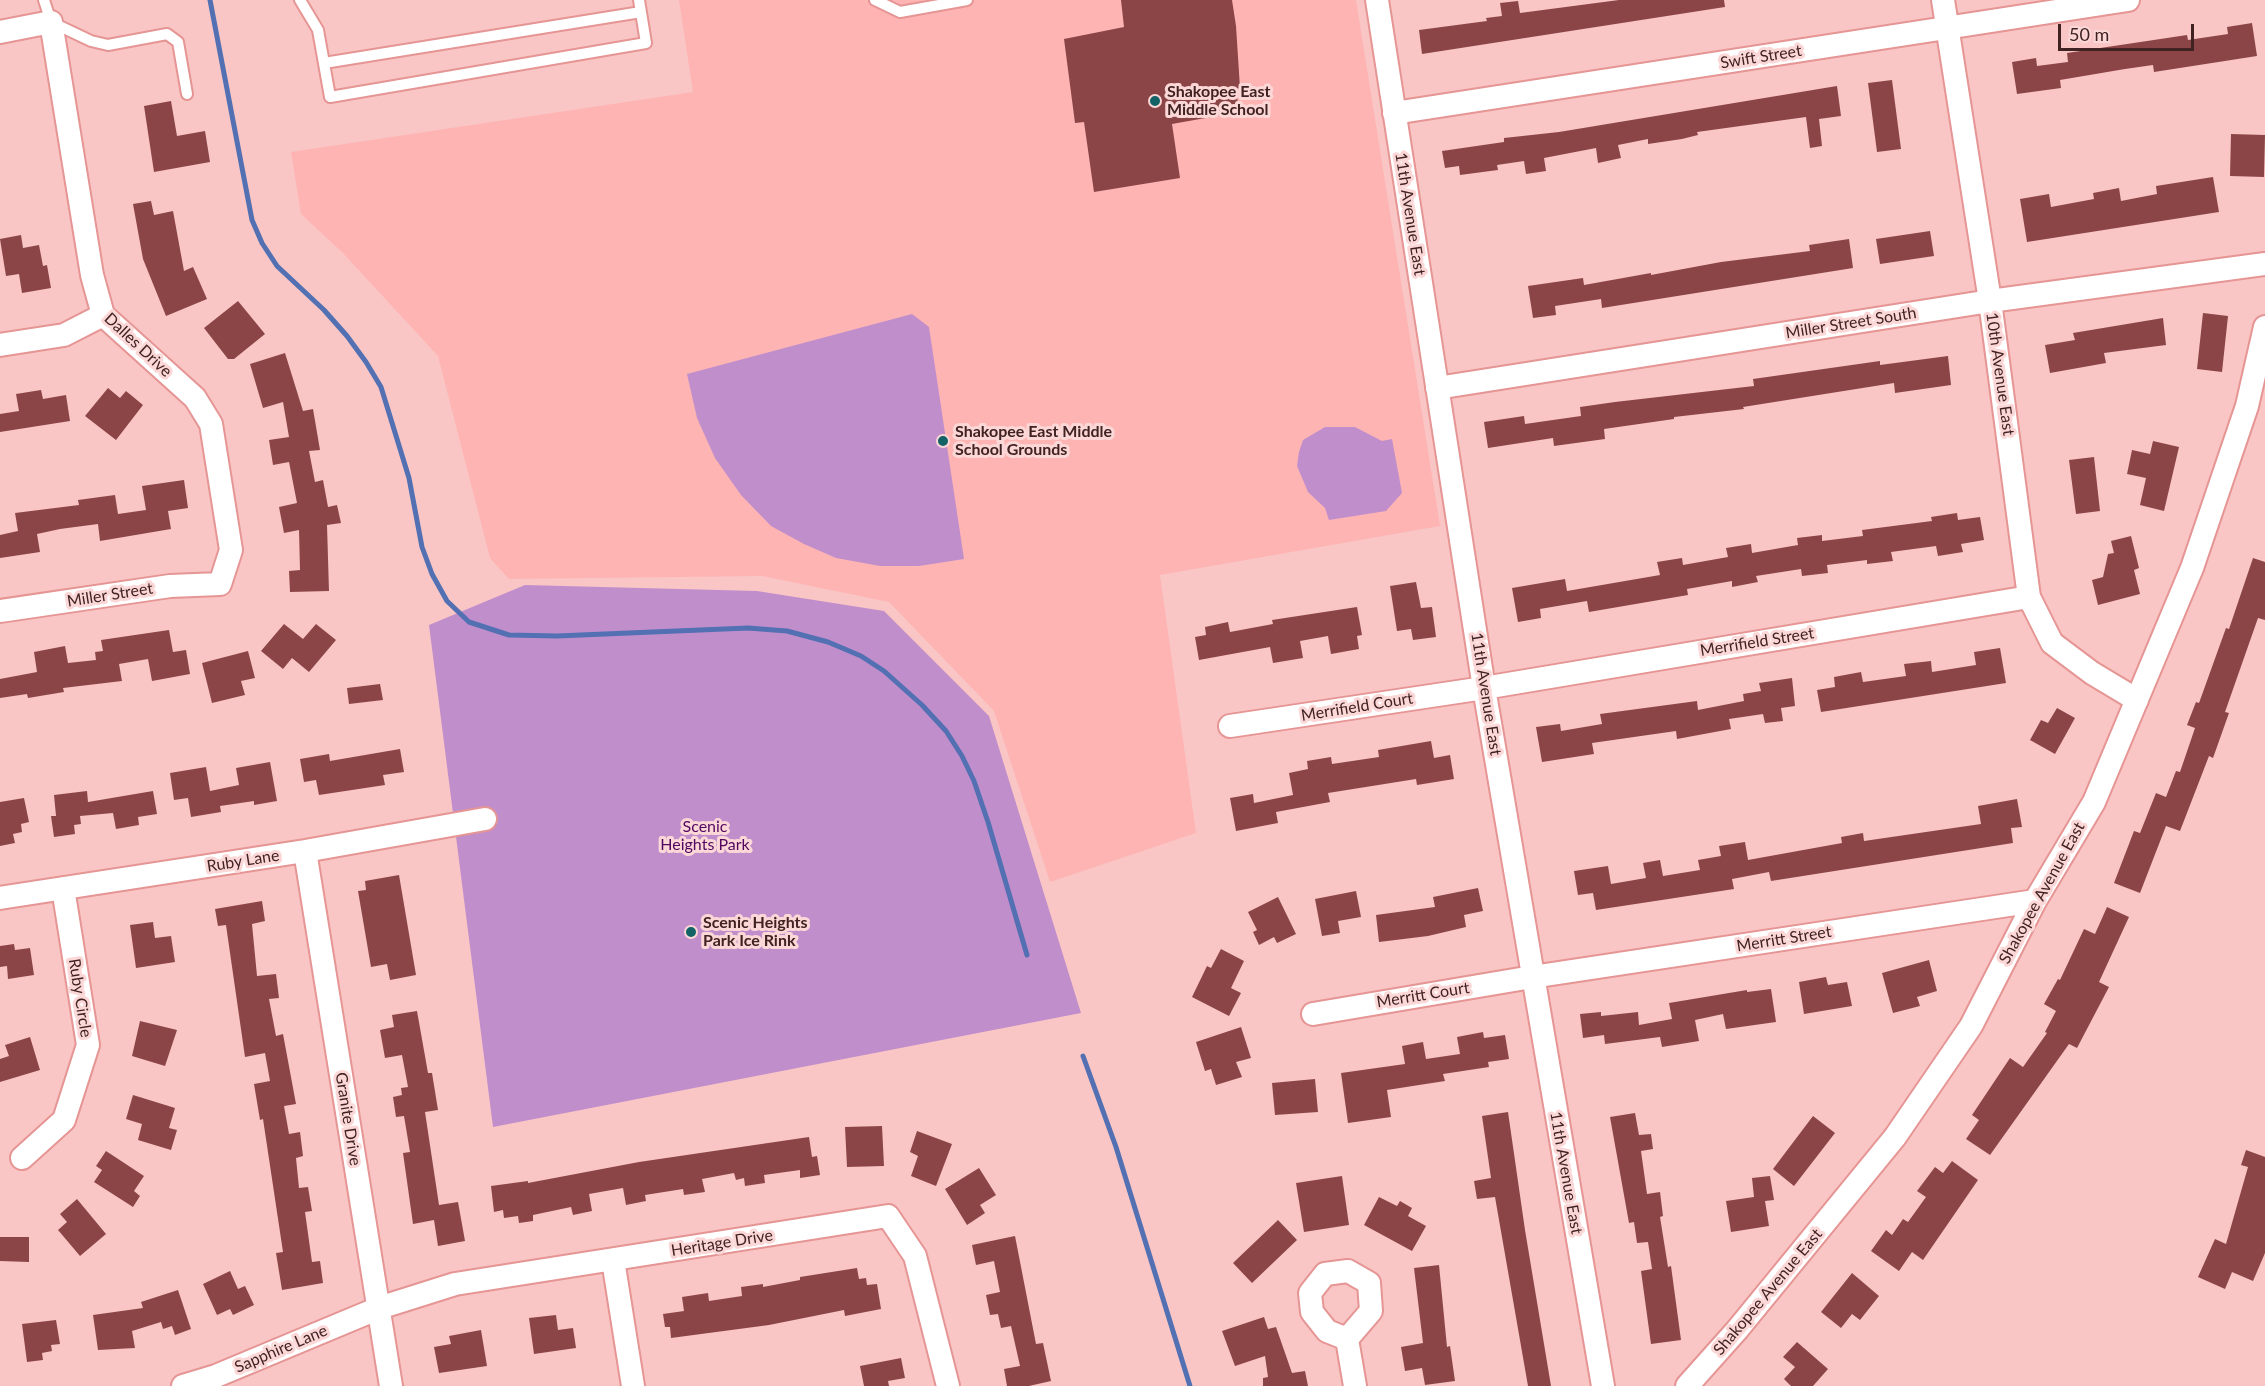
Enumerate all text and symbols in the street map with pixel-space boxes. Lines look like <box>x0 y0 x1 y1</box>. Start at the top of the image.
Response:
scale bar <box>2061 12 2198 50</box>
text: 50 m <box>2069 23 2109 45</box>
street label: Swift Street <box>1719 41 1803 73</box>
place label: Shakopee East Middle School <box>1167 82 1270 120</box>
marker: Shakopee East Middle School <box>1148 94 1162 108</box>
street label: 11th Avenue East <box>1391 151 1429 277</box>
street label: Miller Street South <box>1784 303 1918 343</box>
street label: Dalles Drive <box>100 309 176 381</box>
street label: 10th Avenue East <box>1982 311 2018 437</box>
place label: Shakopee East Middle School Grounds <box>955 422 1112 460</box>
marker: Shakopee East Middle School Grounds <box>936 434 950 448</box>
street label: Miller Street <box>66 579 154 611</box>
street label: Merrifield Street <box>1699 624 1815 660</box>
street label: 11th Avenue East <box>1467 631 1505 757</box>
street label: Merrifield Court <box>1300 689 1414 725</box>
park label: Scenic Heights Park <box>660 817 750 855</box>
street label: Shakopee Avenue East <box>1995 819 2089 967</box>
street label: Ruby Lane <box>205 846 281 876</box>
place label: Scenic Heights Park Ice Rink <box>703 913 808 951</box>
street label: Merritt Street <box>1735 922 1833 956</box>
marker: Scenic Heights Park Ice Rink <box>684 925 698 939</box>
street label: Ruby Circle <box>64 957 96 1039</box>
street label: Merritt Court <box>1375 978 1471 1012</box>
street label: Granite Drive <box>331 1071 365 1167</box>
street label: 11th Avenue East <box>1546 1110 1586 1236</box>
street label: Heritage Drive <box>670 1225 774 1261</box>
street label: Shakopee Avenue East <box>1710 1225 1826 1359</box>
street label: Sapphire Lane <box>232 1321 330 1377</box>

